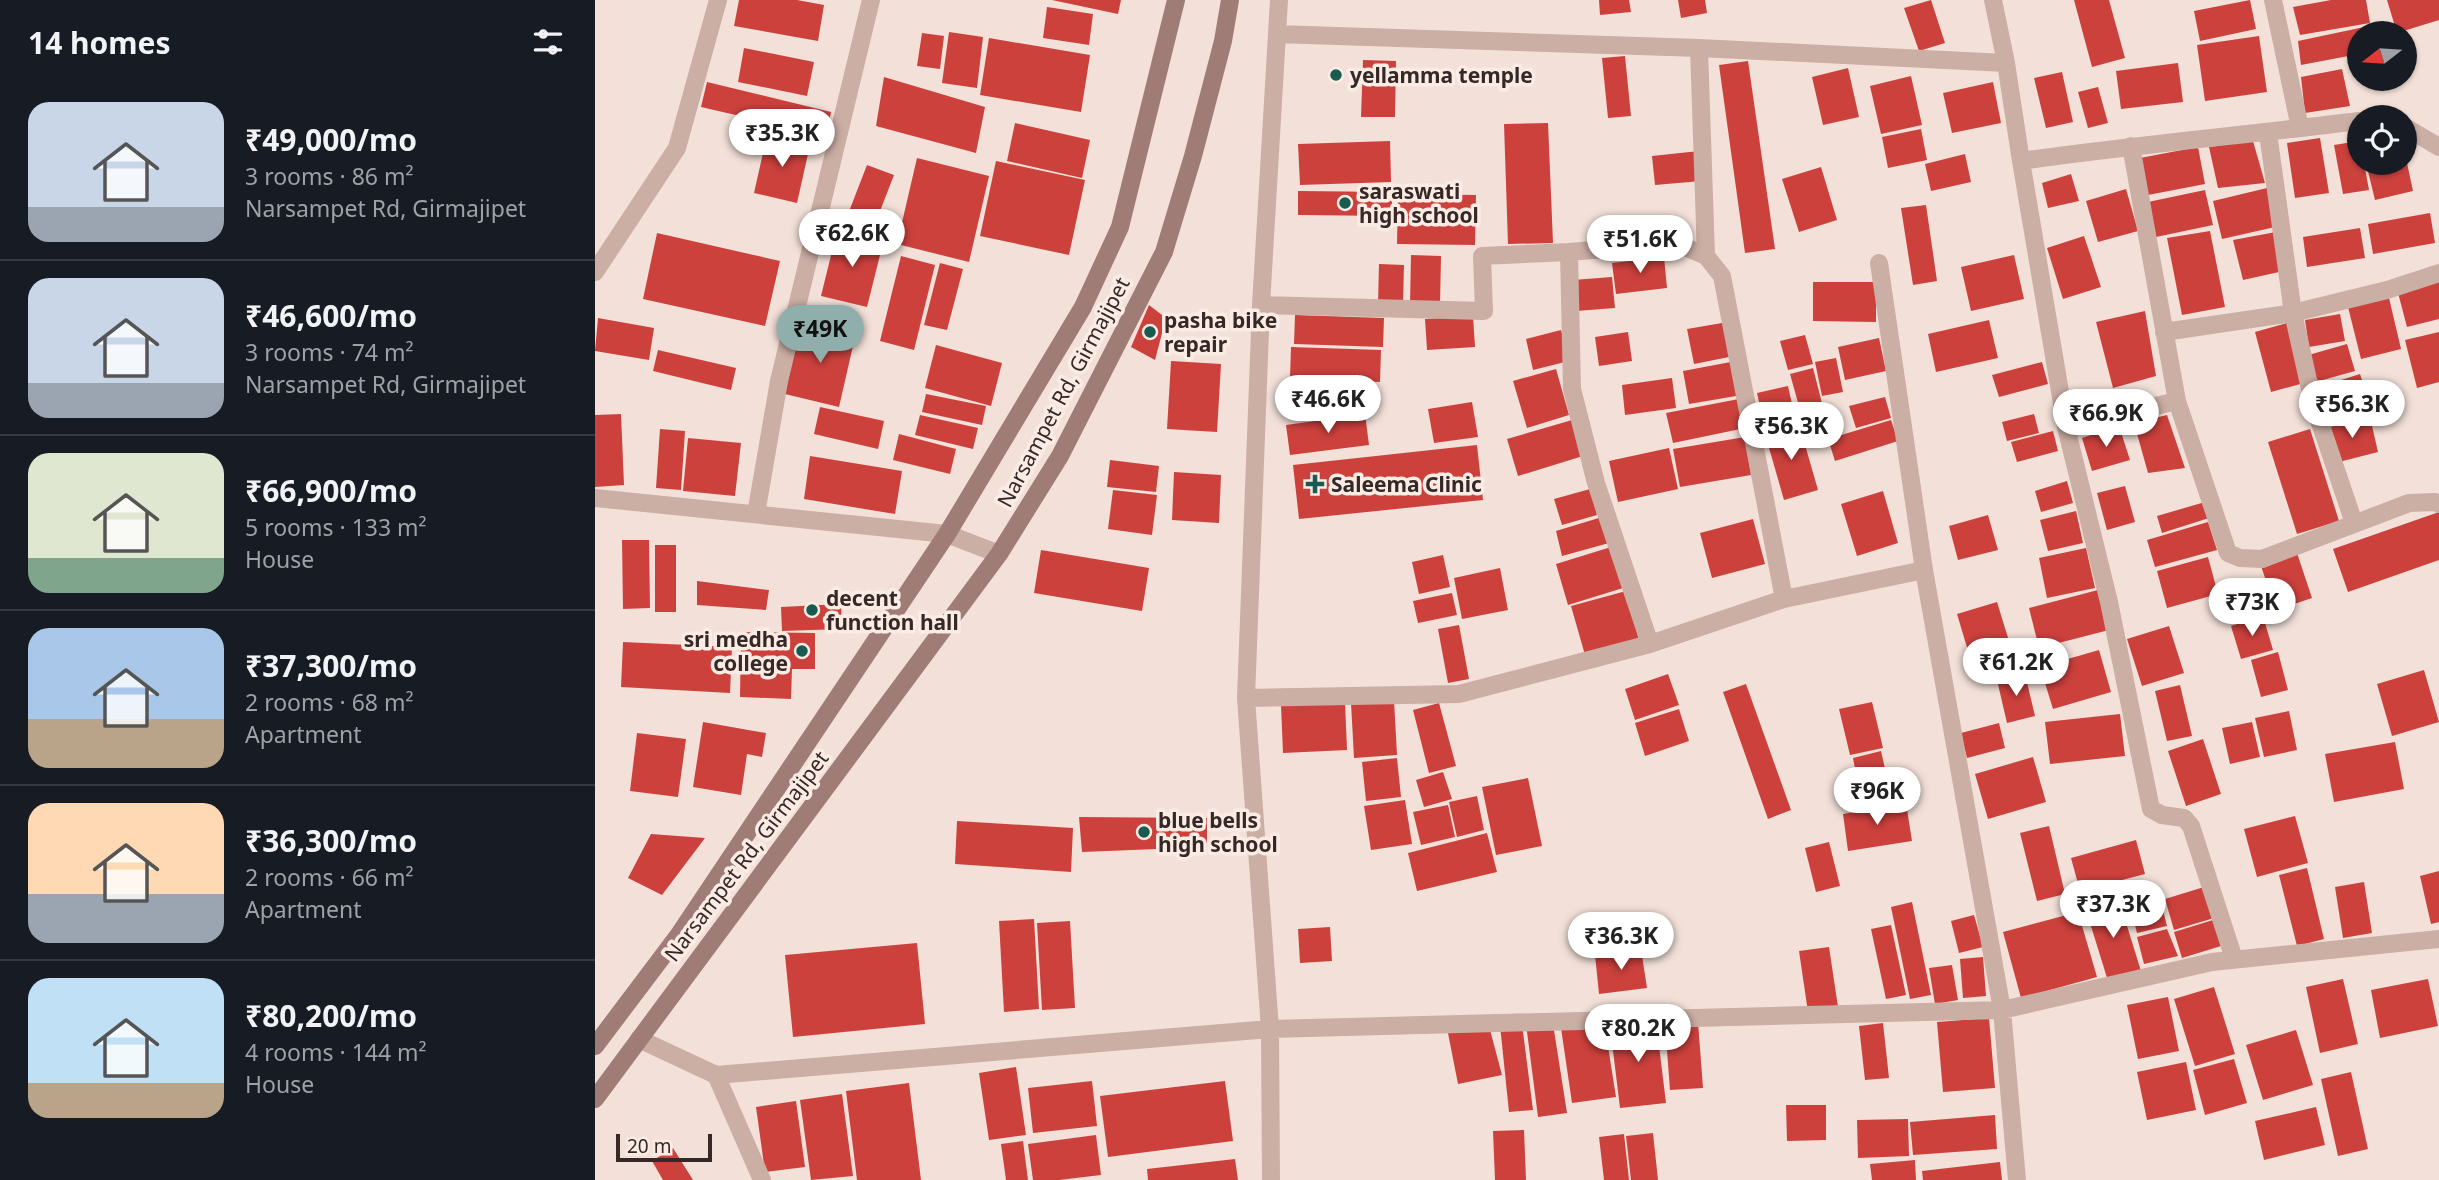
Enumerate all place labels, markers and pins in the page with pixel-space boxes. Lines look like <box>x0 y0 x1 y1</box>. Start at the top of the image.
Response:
place label: yellamma temple <box>1350 61 1533 89</box>
marker: yellamma temple <box>1328 67 1344 83</box>
pin: ₹35.3K <box>725 110 839 169</box>
place label: saraswati high school <box>1359 177 1479 229</box>
marker: saraswati high school <box>1337 195 1353 211</box>
pin: ₹62.6K <box>795 210 909 269</box>
pin: ₹51.6K <box>1583 216 1697 275</box>
pin: ₹49K <box>779 306 861 365</box>
place label: pasha bike repair <box>1164 306 1277 358</box>
marker: pasha bike repair <box>1142 324 1158 340</box>
pin: ₹46.6K <box>1271 376 1385 435</box>
pin: ₹56.3K <box>2295 380 2409 440</box>
pin: ₹66.9K <box>2049 390 2163 449</box>
pin: ₹56.3K <box>1734 402 1848 462</box>
place label: Saleema Clinic <box>1331 470 1482 498</box>
marker: Saleema Clinic <box>1305 474 1325 494</box>
pin: ₹73K <box>2211 578 2293 638</box>
place label: decent function hall <box>826 584 959 636</box>
marker: decent function hall <box>804 602 820 618</box>
place label: sri medha college <box>684 625 788 677</box>
pin: ₹61.2K <box>1959 638 2073 698</box>
marker: sri medha college <box>794 643 810 659</box>
pin: ₹96K <box>1836 768 1918 827</box>
place label: blue bells high school <box>1158 806 1278 858</box>
marker: blue bells high school <box>1136 824 1152 840</box>
pin: ₹37.3K <box>2056 880 2170 940</box>
pin: ₹36.3K <box>1564 912 1678 972</box>
pin: ₹80.2K <box>1581 1004 1695 1064</box>

